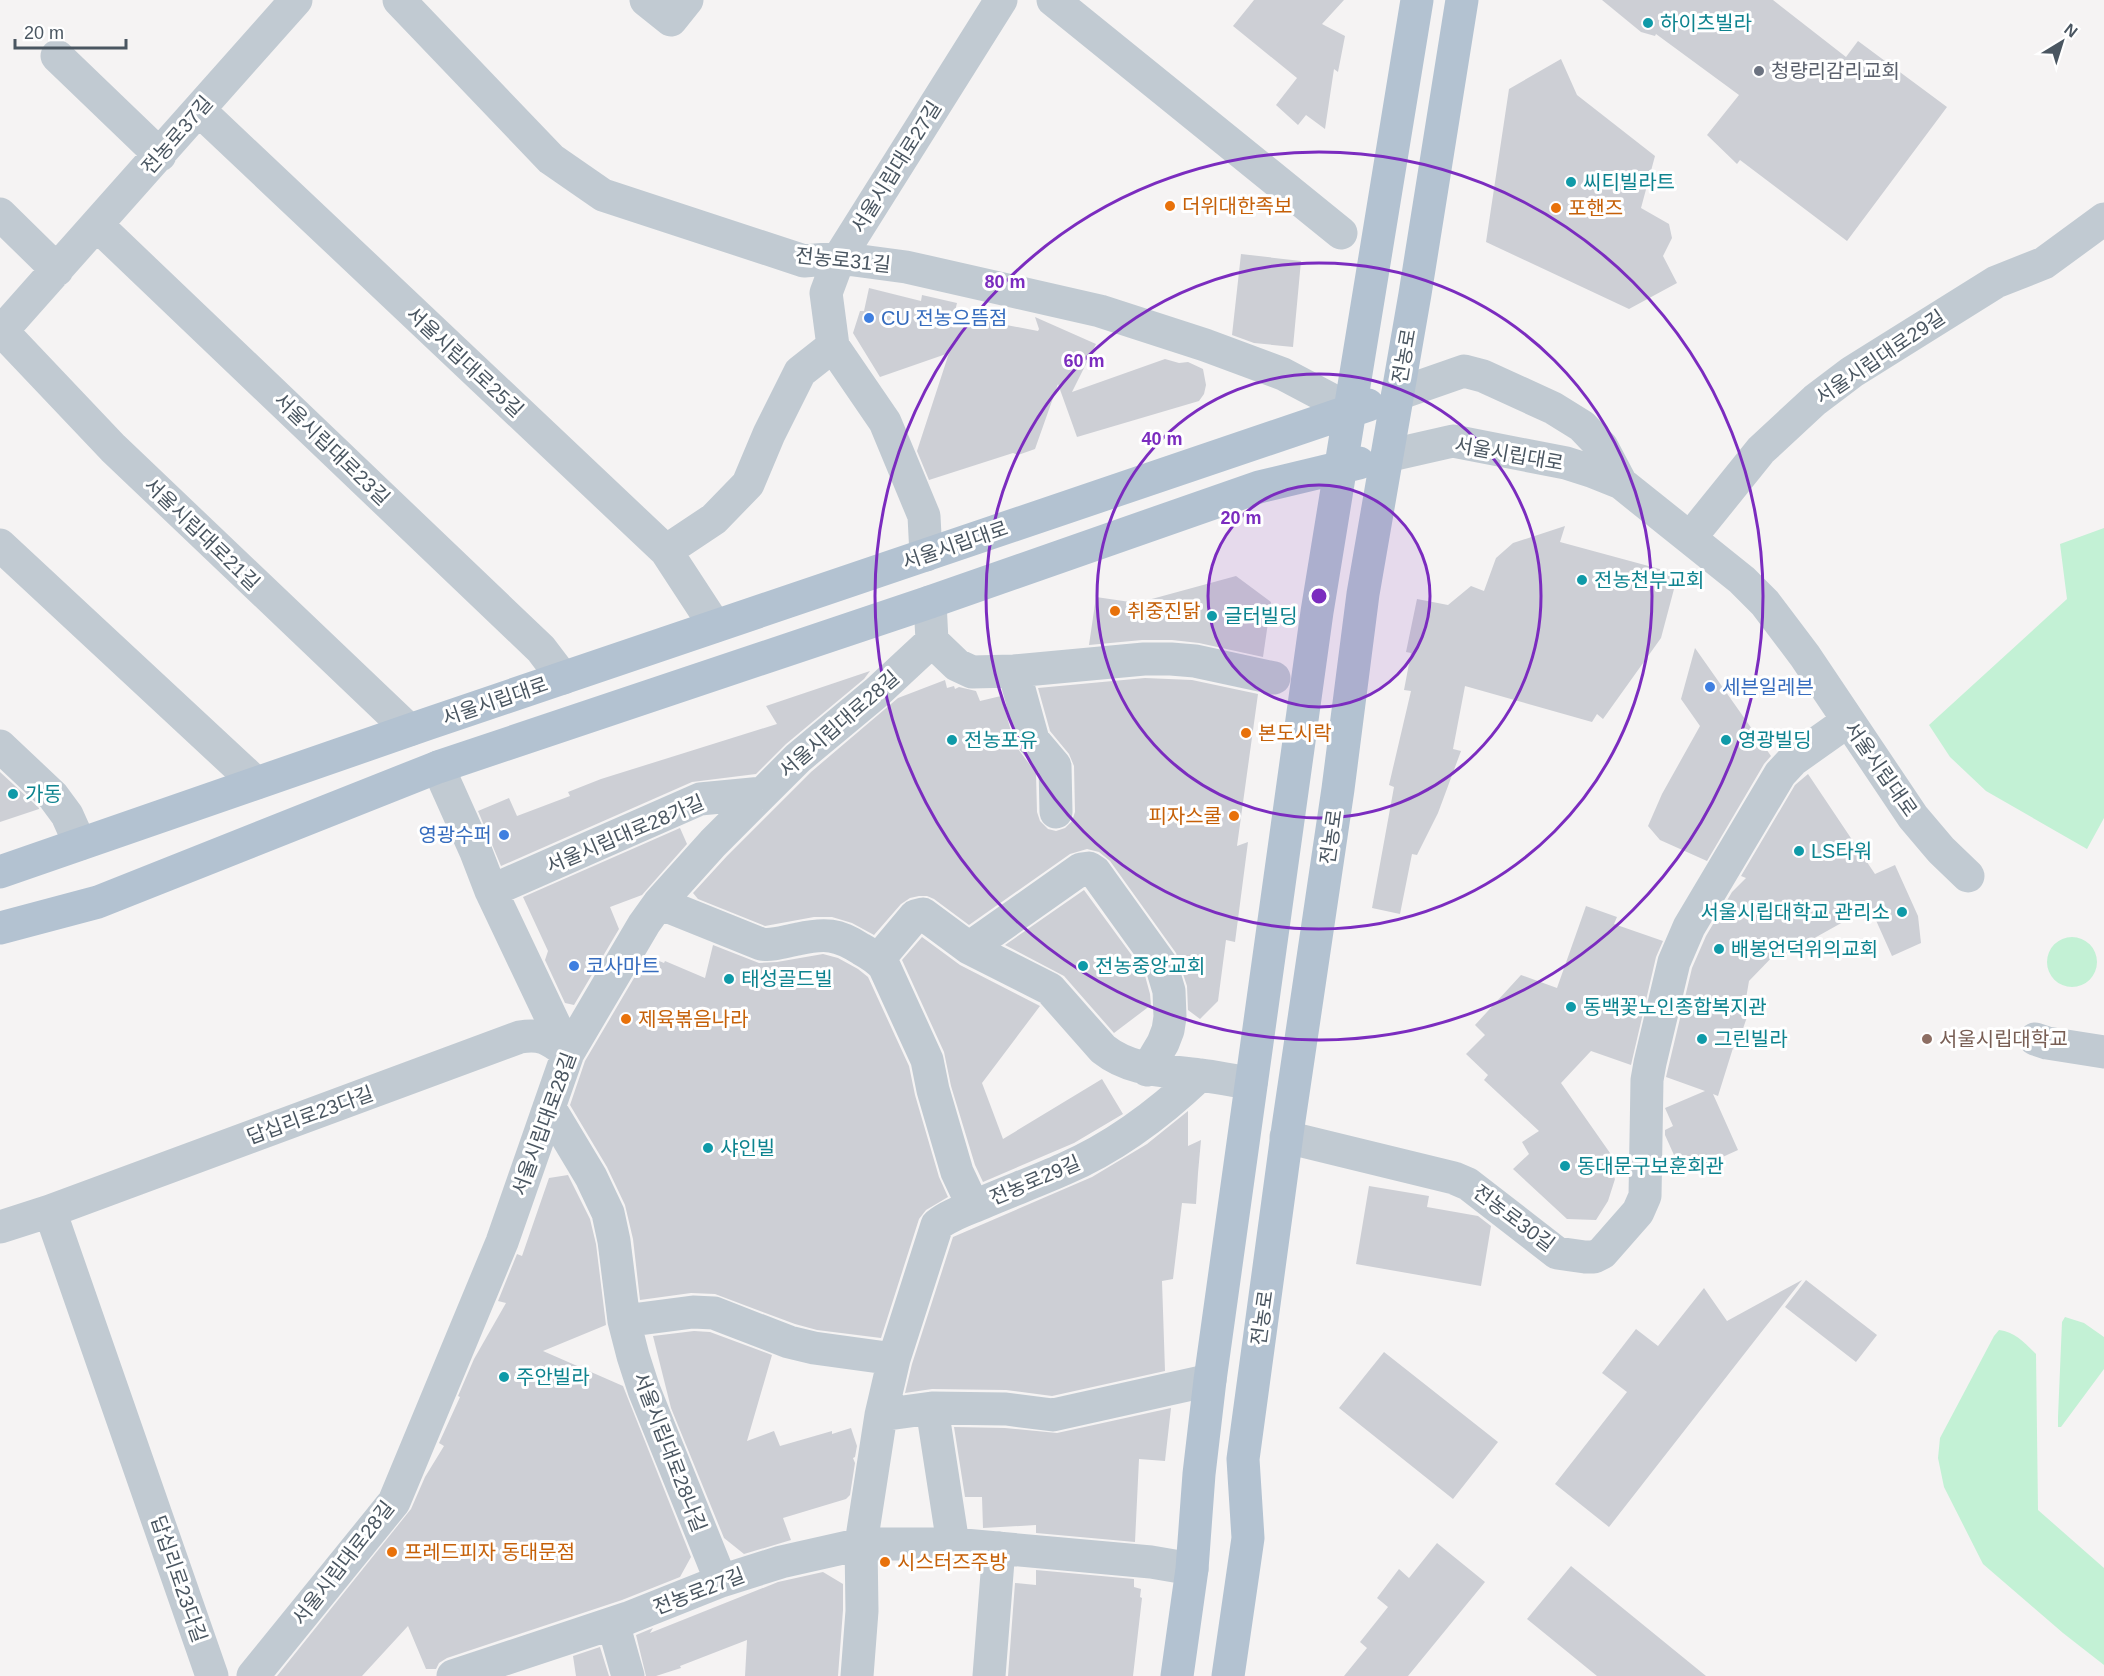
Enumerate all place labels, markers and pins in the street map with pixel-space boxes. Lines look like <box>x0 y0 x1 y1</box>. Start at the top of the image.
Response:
place label: 하이츠빌라 <box>1660 12 1752 34</box>
marker: 하이츠빌라 <box>1641 16 1655 30</box>
place label: 청량리감리교회 <box>1771 60 1900 82</box>
marker: 청량리감리교회 <box>1752 64 1766 78</box>
place label: 씨티빌라트 <box>1583 171 1675 193</box>
marker: 씨티빌라트 <box>1564 175 1578 189</box>
place label: 더위대한족보 <box>1182 195 1292 217</box>
place label: 포핸즈 <box>1568 197 1623 219</box>
marker: 더위대한족보 <box>1163 199 1177 213</box>
marker: 포핸즈 <box>1549 201 1563 215</box>
place label: CU 전농으뜸점 <box>881 307 1007 329</box>
marker: CU 전농으뜸점 <box>862 311 876 325</box>
place label: 전농천부교회 <box>1594 569 1704 591</box>
marker: 전농천부교회 <box>1575 573 1589 587</box>
centre of rings <box>1309 586 1329 606</box>
place label: 취중진닭 <box>1127 600 1201 622</box>
marker: 취중진닭 <box>1108 604 1122 618</box>
place label: 글터빌딩 <box>1224 605 1298 627</box>
marker: 글터빌딩 <box>1205 609 1219 623</box>
place label: 세븐일레븐 <box>1722 676 1814 698</box>
marker: 세븐일레븐 <box>1703 680 1717 694</box>
place label: 본도시락 <box>1258 722 1332 744</box>
marker: 본도시락 <box>1239 726 1253 740</box>
place label: 전농포유 <box>964 729 1038 751</box>
place label: 영광빌딩 <box>1738 729 1812 751</box>
marker: 전농포유 <box>945 733 959 747</box>
marker: 영광빌딩 <box>1719 733 1733 747</box>
place label: 가동 <box>25 783 62 805</box>
marker: 가동 <box>6 787 20 801</box>
place label: 피자스쿨 <box>1148 805 1222 827</box>
marker: 피자스쿨 <box>1227 809 1241 823</box>
place label: 영광수퍼 <box>418 824 492 846</box>
marker: 영광수퍼 <box>497 828 511 842</box>
place label: LS타워 <box>1811 840 1872 862</box>
marker: LS타워 <box>1792 844 1806 858</box>
place label: 서울시립대학교 관리소 <box>1700 901 1890 923</box>
marker: 서울시립대학교 관리소 <box>1895 905 1909 919</box>
place label: 배봉언덕위의교회 <box>1731 938 1878 960</box>
marker: 배봉언덕위의교회 <box>1712 942 1726 956</box>
place label: 코사마트 <box>586 955 660 977</box>
place label: 전농중앙교회 <box>1095 955 1205 977</box>
marker: 코사마트 <box>567 959 581 973</box>
marker: 전농중앙교회 <box>1076 959 1090 973</box>
place label: 태성골드빌 <box>741 968 833 990</box>
marker: 태성골드빌 <box>722 972 736 986</box>
place label: 동백꽃노인종합복지관 <box>1583 996 1767 1018</box>
marker: 동백꽃노인종합복지관 <box>1564 1000 1578 1014</box>
place label: 제육볶음나라 <box>638 1008 748 1030</box>
marker: 제육볶음나라 <box>619 1012 633 1026</box>
place label: 그린빌라 <box>1714 1028 1788 1050</box>
place label: 서울시립대학교 <box>1939 1028 2068 1050</box>
marker: 그린빌라 <box>1695 1032 1709 1046</box>
marker: 서울시립대학교 <box>1920 1032 1934 1046</box>
place label: 샤인빌 <box>720 1137 775 1159</box>
marker: 샤인빌 <box>701 1141 715 1155</box>
place label: 동대문구보훈회관 <box>1577 1155 1724 1177</box>
marker: 동대문구보훈회관 <box>1558 1159 1572 1173</box>
place label: 주안빌라 <box>516 1366 590 1388</box>
marker: 주안빌라 <box>497 1370 511 1384</box>
place label: 프레드피자 동대문점 <box>404 1541 575 1563</box>
marker: 프레드피자 동대문점 <box>385 1545 399 1559</box>
place label: 시스터즈주방 <box>897 1551 1007 1573</box>
marker: 시스터즈주방 <box>878 1555 892 1569</box>

